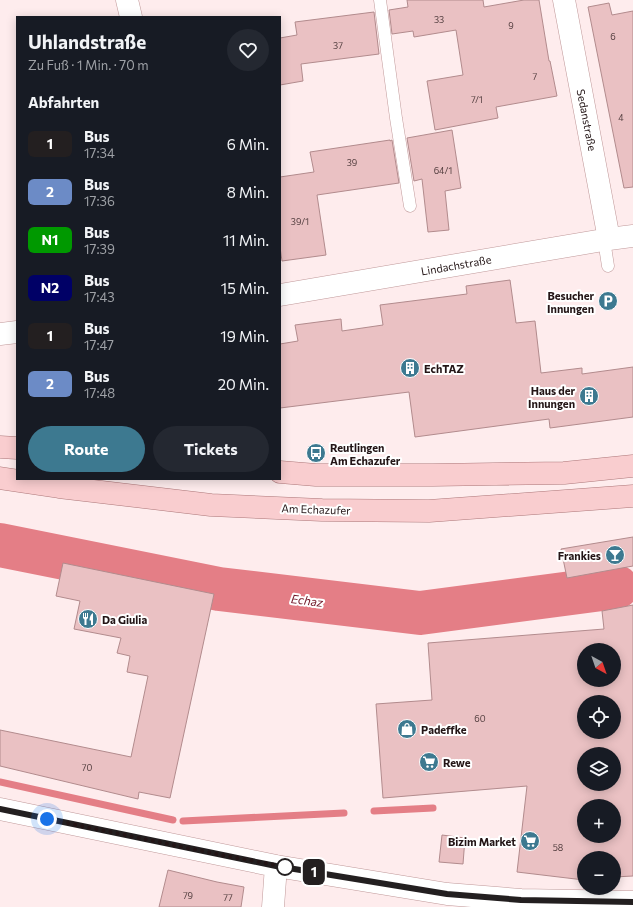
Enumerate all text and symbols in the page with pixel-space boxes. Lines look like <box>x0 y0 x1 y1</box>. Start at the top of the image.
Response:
house number: 33 <box>434 14 444 25</box>
house number: 9 <box>508 20 514 31</box>
button: heart <box>227 29 269 71</box>
text: Uhlandstraße <box>28 30 146 53</box>
house number: 6 <box>610 31 616 42</box>
house number: 37 <box>333 40 343 51</box>
text: Zu Fuß · 1 Min. · 70 m <box>28 57 148 73</box>
house number: 7 <box>533 71 538 82</box>
street label: Sedanstraße <box>575 88 599 152</box>
text: Abfahrten <box>28 93 99 111</box>
house number: 7/1 <box>471 94 483 105</box>
house number: 4 <box>618 112 624 123</box>
text: Bus <box>84 127 109 145</box>
text: 1 <box>47 135 53 152</box>
text: 6 Min. <box>227 135 269 153</box>
text: 17:34 <box>84 145 115 161</box>
house number: 39 <box>347 157 357 168</box>
house number: 64/1 <box>434 165 452 176</box>
text: Bus <box>84 175 109 193</box>
text: 2 <box>46 183 54 200</box>
text: 8 Min. <box>227 183 269 201</box>
text: 17:36 <box>84 193 115 209</box>
house number: 39/1 <box>291 216 309 227</box>
text: Bus <box>84 223 109 241</box>
text: N1 <box>42 231 58 248</box>
text: 11 Min. <box>223 231 269 249</box>
text: 17:39 <box>84 241 115 257</box>
street label: Lindachstraße <box>420 252 492 278</box>
text: Bus <box>84 271 109 289</box>
text: N2 <box>41 279 59 296</box>
text: 15 Min. <box>221 279 269 297</box>
text: 17:43 <box>84 289 115 305</box>
place label: Besucher Innungen <box>547 289 594 315</box>
parking icon: Besucher Innungen <box>597 290 619 312</box>
text: Bus <box>84 319 109 337</box>
text: 1 <box>47 327 53 344</box>
text: 19 Min. <box>220 327 269 345</box>
text: 17:47 <box>84 337 114 353</box>
building icon: EchTAZ <box>399 357 421 379</box>
place label: EchTAZ <box>424 362 464 375</box>
text: Bus <box>84 367 109 385</box>
text: 2 <box>46 375 54 392</box>
text: 20 Min. <box>218 375 269 393</box>
place label: Haus der Innungen <box>528 384 575 410</box>
text: 17:48 <box>84 385 115 401</box>
building icon: Haus der Innungen <box>578 385 600 407</box>
button: Route <box>28 426 145 472</box>
button: Tickets <box>153 426 269 472</box>
place label: Reutlingen Am Echazufer <box>330 441 401 467</box>
bus stop icon: Reutlingen Am Echazufer <box>305 442 327 464</box>
street label: Am Echazufer <box>281 501 351 517</box>
bar icon: Frankies <box>604 544 626 566</box>
place label: Frankies <box>558 549 601 562</box>
water label: Echaz <box>290 591 324 609</box>
restaurant icon: Da Giulia <box>77 608 99 630</box>
place label: Da Giulia <box>102 613 147 626</box>
north arrow <box>577 643 621 687</box>
map controls <box>577 643 621 895</box>
button: locate <box>577 695 621 739</box>
house number: 60 <box>474 713 486 724</box>
shop icon: Padeffke <box>396 718 418 740</box>
place label: Padeffke <box>421 723 467 736</box>
button: layers <box>577 747 621 791</box>
supermarket icon: Rewe <box>418 751 440 773</box>
place label: Rewe <box>443 756 471 769</box>
house number: 70 <box>82 762 92 773</box>
button: + <box>577 799 621 843</box>
your location <box>37 809 57 829</box>
supermarket icon: Bizim Market <box>519 830 541 852</box>
place label: Bizim Market <box>448 835 516 848</box>
house number: 58 <box>553 842 563 853</box>
button: − <box>577 851 621 895</box>
unlabelled marker <box>276 858 294 876</box>
line badge: 1 <box>301 859 327 885</box>
text: 1 <box>311 863 317 880</box>
house number: 79 <box>183 890 193 901</box>
house number: 77 <box>223 892 233 903</box>

